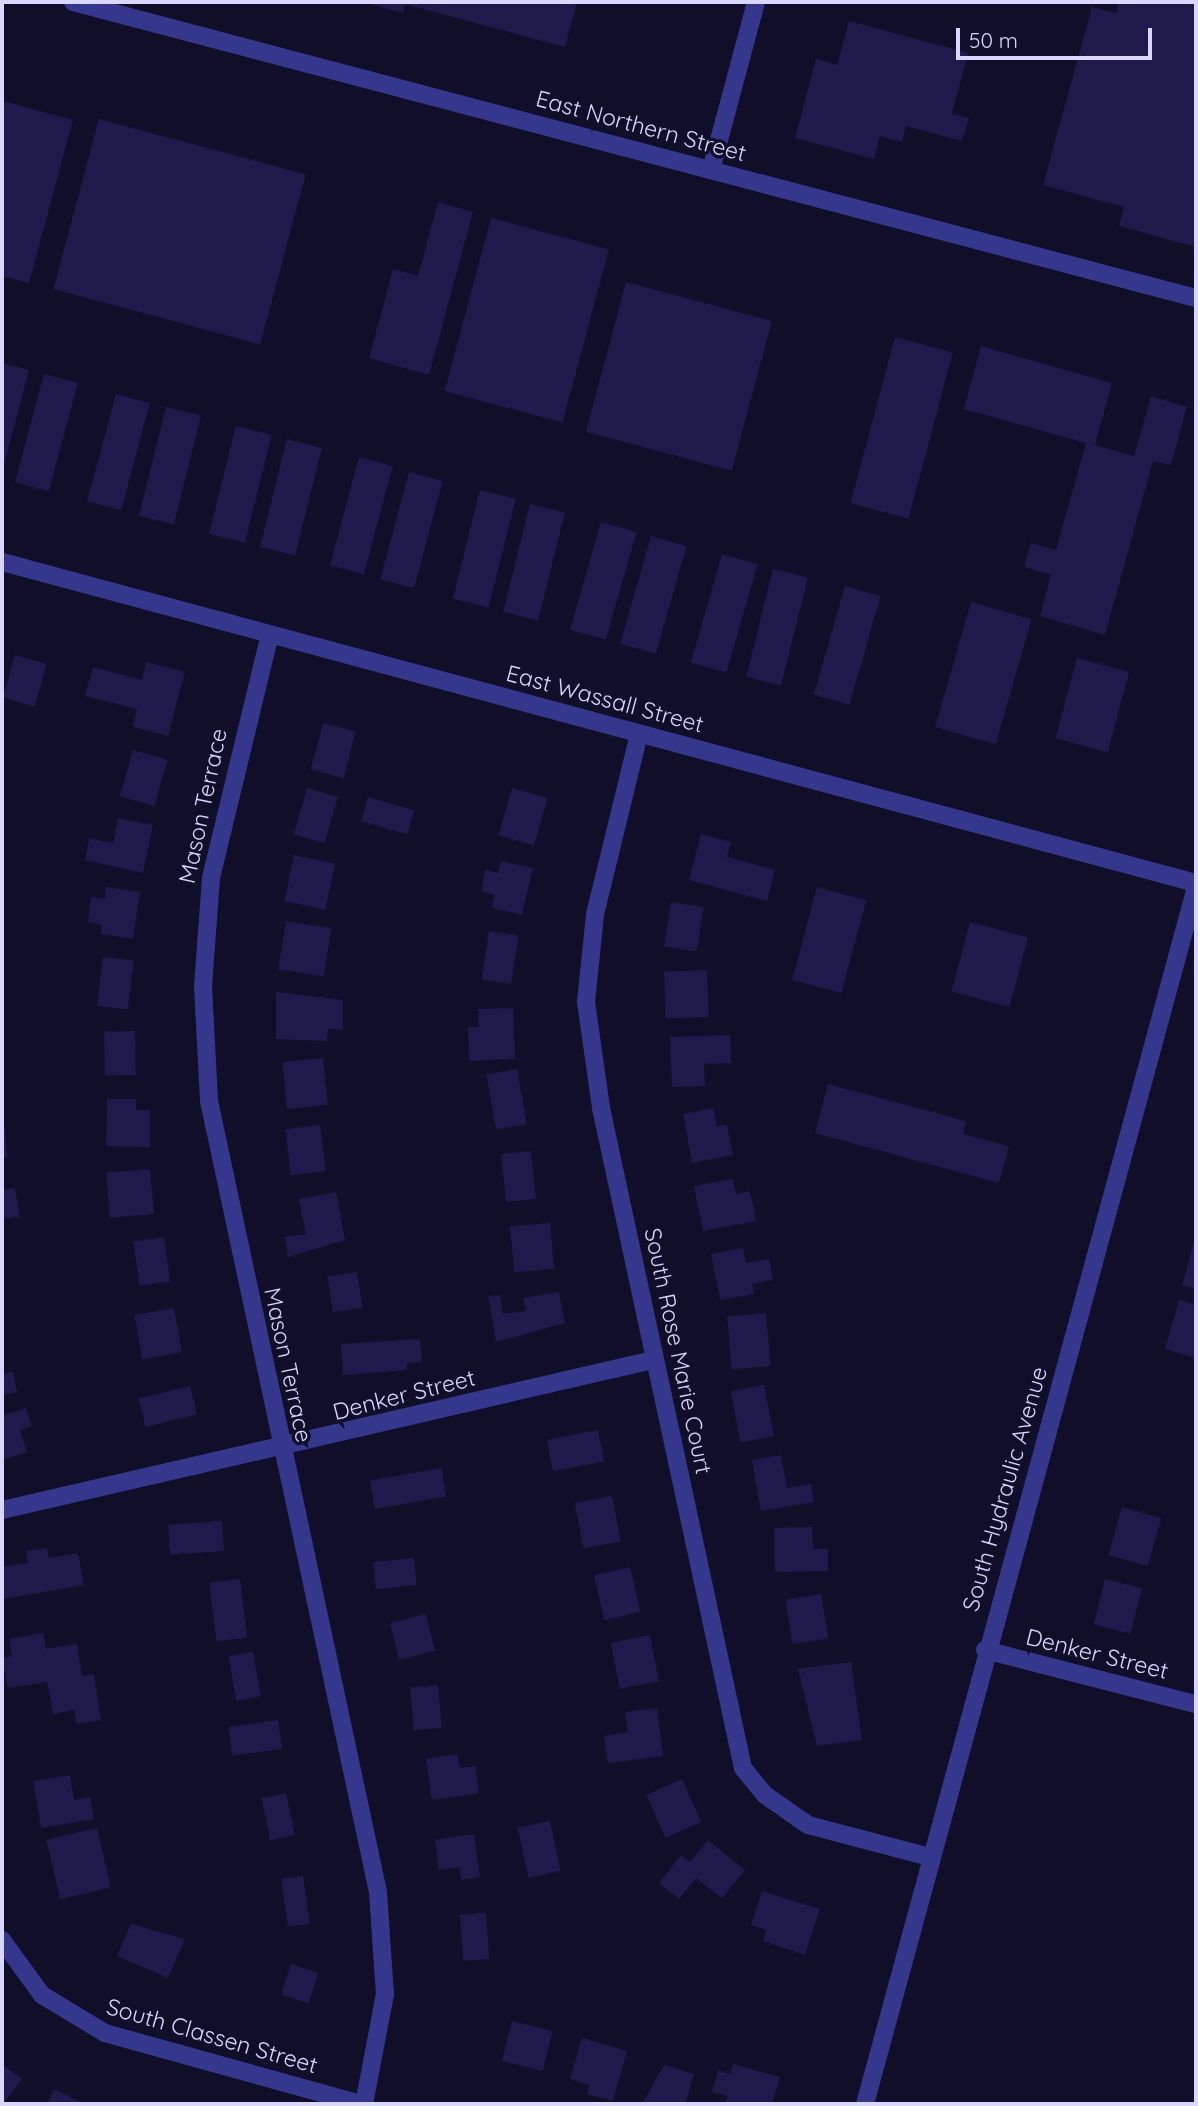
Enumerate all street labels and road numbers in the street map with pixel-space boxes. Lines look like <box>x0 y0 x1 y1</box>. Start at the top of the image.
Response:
street label: East Northern Street <box>533 85 749 167</box>
street label: East Wassall Street <box>503 659 707 739</box>
street label: Mason Terrace <box>173 726 233 886</box>
street label: South Rose Marie Court <box>638 1225 718 1477</box>
street label: Mason Terrace <box>258 1285 318 1445</box>
street label: Denker Street <box>330 1364 478 1426</box>
street label: South Hydraulic Avenue <box>957 1364 1053 1614</box>
street label: Denker Street <box>1023 1623 1171 1685</box>
street label: South Classen Street <box>103 1993 321 2079</box>

